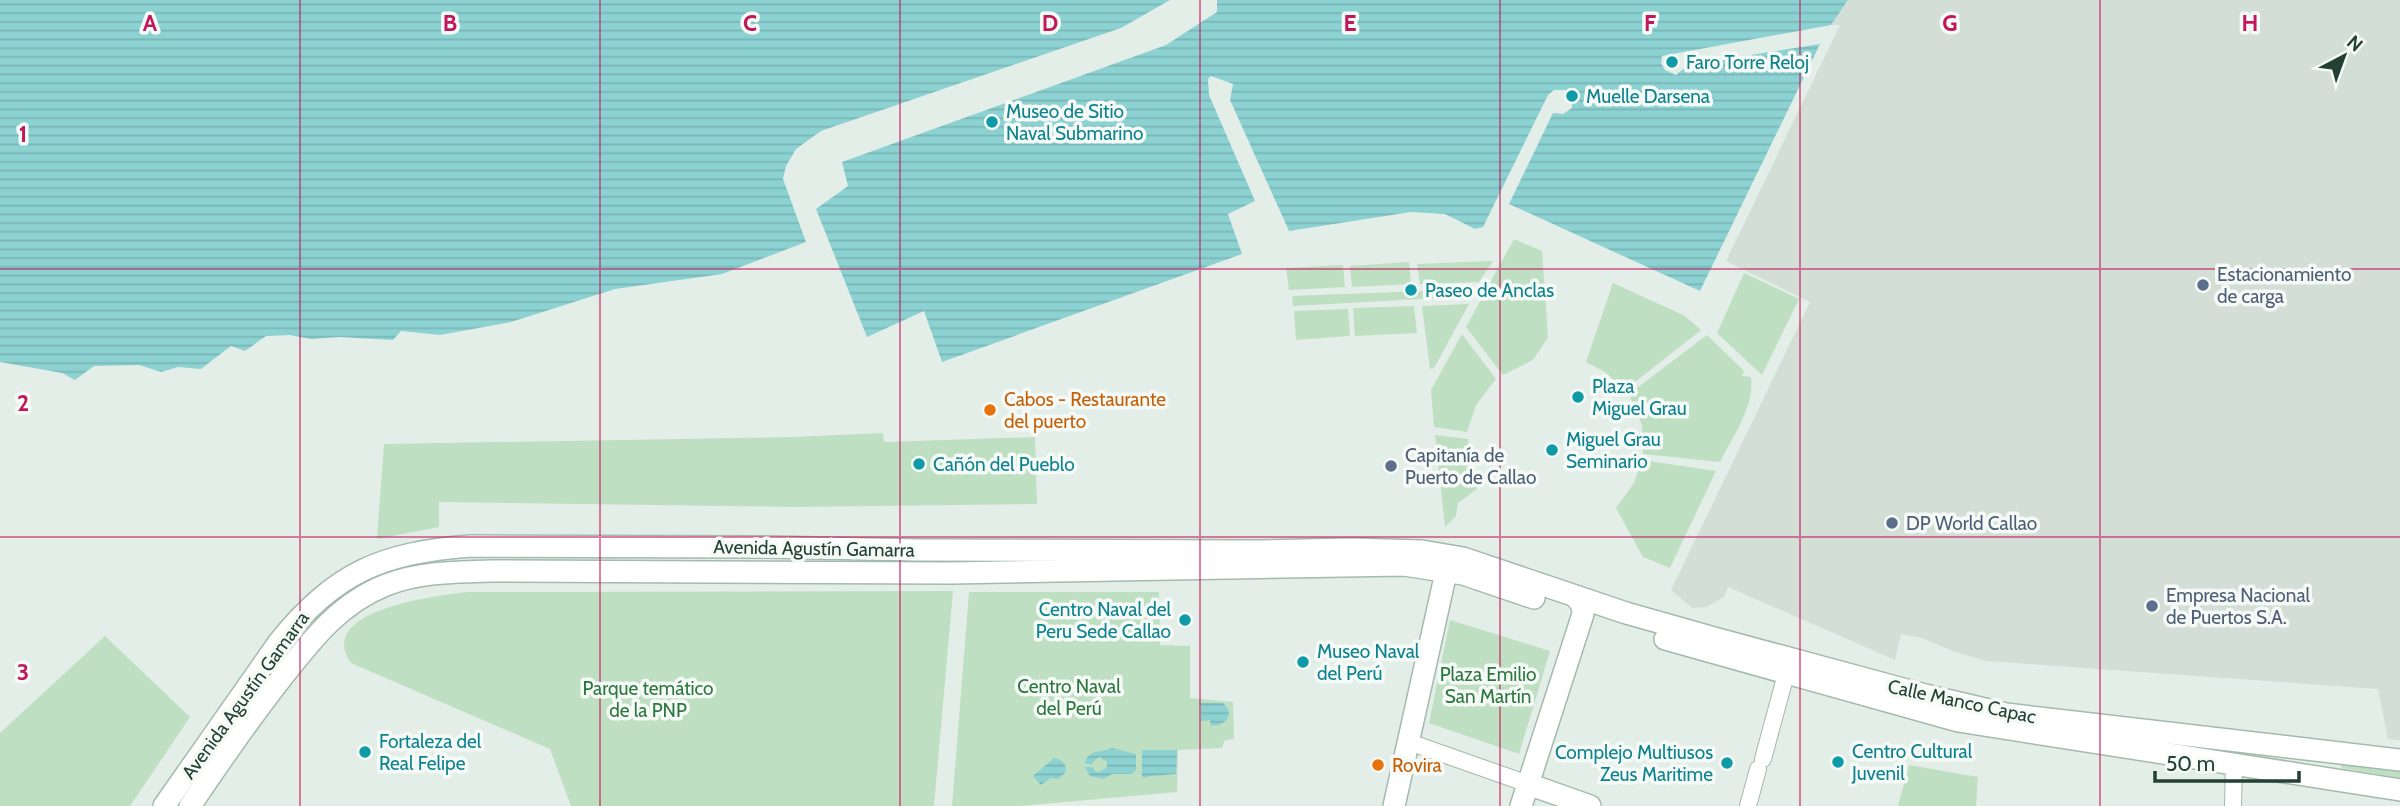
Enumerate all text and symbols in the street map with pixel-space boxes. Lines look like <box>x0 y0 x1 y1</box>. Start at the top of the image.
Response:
text: A <box>143 9 158 37</box>
text: B <box>443 9 457 37</box>
text: C <box>743 9 757 37</box>
text: D <box>1042 9 1058 37</box>
text: E <box>1343 9 1357 37</box>
text: F <box>1644 9 1656 37</box>
text: G <box>1942 9 1958 37</box>
text: H <box>2242 9 2258 37</box>
north arrow <box>2309 21 2379 91</box>
text: N <box>2342 30 2367 57</box>
place label: Faro Torre Reloj <box>1686 51 1809 74</box>
marker: Faro Torre Reloj <box>1664 54 1680 70</box>
place label: Muelle Darsena <box>1586 85 1710 108</box>
marker: Muelle Darsena <box>1564 88 1580 104</box>
place label: Museo de Sitio Naval Submarino <box>1006 100 1143 145</box>
marker: Museo de Sitio Naval Submarino <box>984 114 1000 130</box>
text: 1 <box>19 120 27 148</box>
place label: Estacionamiento de carga <box>2217 263 2351 308</box>
marker: Estacionamiento de carga <box>2195 277 2211 293</box>
place label: Paseo de Anclas <box>1425 279 1554 302</box>
marker: Paseo de Anclas <box>1403 282 1419 298</box>
place label: Plaza Miguel Grau <box>1592 375 1687 420</box>
place label: Cabos - Restaurante del puerto <box>1004 388 1166 433</box>
text: 2 <box>17 389 29 417</box>
marker: Plaza Miguel Grau <box>1570 389 1586 405</box>
marker: Cabos - Restaurante del puerto <box>982 402 998 418</box>
place label: Miguel Grau Seminario <box>1566 428 1661 473</box>
marker: Miguel Grau Seminario <box>1544 442 1560 458</box>
place label: Capitanía de Puerto de Callao <box>1405 444 1536 489</box>
place label: Cañón del Pueblo <box>933 453 1075 476</box>
marker: Cañón del Pueblo <box>911 456 927 472</box>
marker: Capitanía de Puerto de Callao <box>1383 458 1399 474</box>
place label: DP World Callao <box>1906 512 2037 535</box>
marker: DP World Callao <box>1884 515 1900 531</box>
street label: Avenida Agustín Gamarra <box>713 535 915 562</box>
place label: Empresa Nacional de Puertos S.A. <box>2166 584 2310 629</box>
place label: Centro Naval del Peru Sede Callao <box>1036 598 1172 643</box>
marker: Empresa Nacional de Puertos S.A. <box>2144 598 2160 614</box>
street label: Avenida Agustín Gamarra <box>177 607 314 784</box>
marker: Centro Naval del Peru Sede Callao <box>1177 612 1193 628</box>
place label: Museo Naval del Perú <box>1317 640 1420 685</box>
marker: Museo Naval del Perú <box>1295 654 1311 670</box>
text: 3 <box>17 658 29 686</box>
park label: Plaza Emilio San Martín <box>1440 663 1536 708</box>
park label: Centro Naval del Perú <box>1017 675 1121 720</box>
street label: Calle Manco Capac <box>1886 675 2039 729</box>
park label: Parque temático de la PNP <box>582 677 714 722</box>
place label: Fortaleza del Real Felipe <box>379 730 482 775</box>
place label: Centro Cultural Juvenil <box>1851 740 1973 785</box>
scale bar <box>2155 740 2298 784</box>
place label: Complejo Multiusos Zeus Maritime <box>1555 741 1713 786</box>
marker: Fortaleza del Real Felipe <box>357 744 373 760</box>
text: 50 m <box>2166 751 2215 776</box>
place label: Rovira <box>1392 754 1442 777</box>
marker: Centro Cultural Juvenil <box>1830 754 1846 770</box>
marker: Complejo Multiusos Zeus Maritime <box>1719 755 1735 771</box>
marker: Rovira <box>1370 757 1386 773</box>

